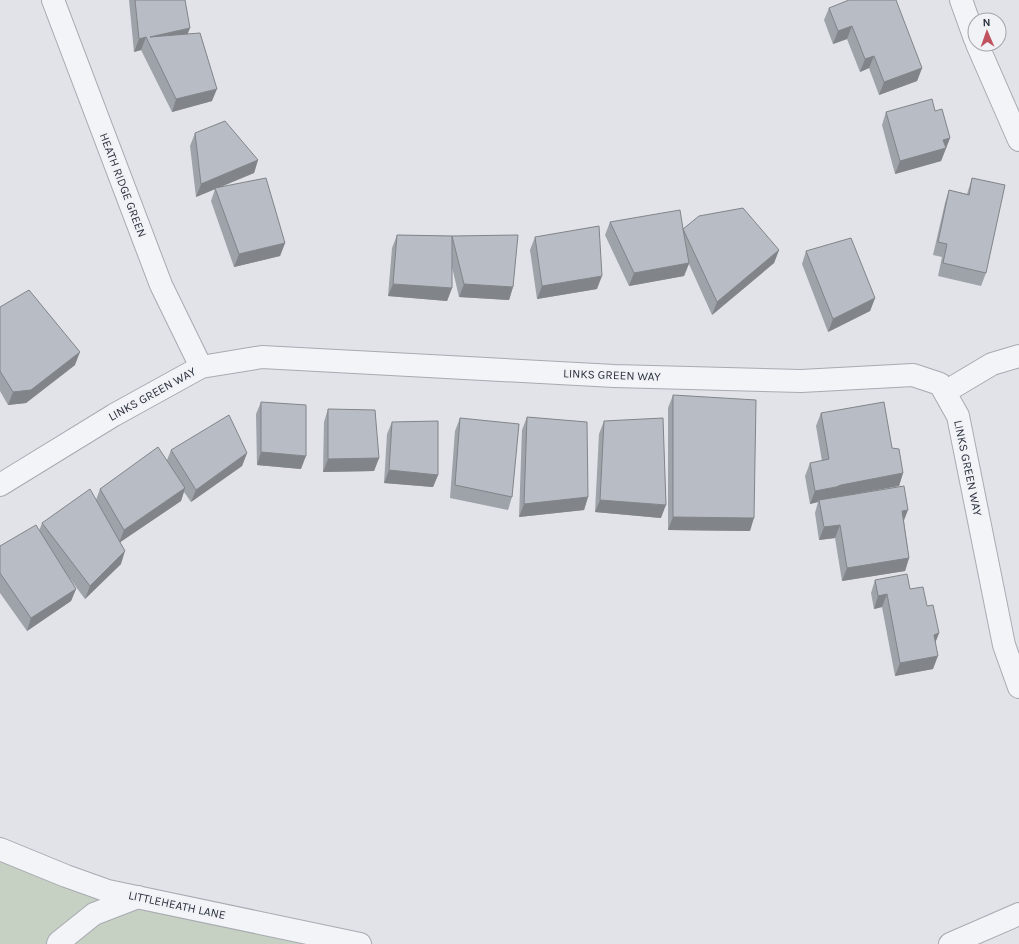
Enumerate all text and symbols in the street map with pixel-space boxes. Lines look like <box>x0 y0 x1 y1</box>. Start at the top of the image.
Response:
north arrow <box>967 12 1007 52</box>
text: N <box>982 16 991 29</box>
street label: HEATH RIDGE GREEN <box>97 131 149 239</box>
street label: LINKS GREEN WAY <box>106 364 198 424</box>
street label: LINKS GREEN WAY <box>563 366 661 384</box>
street label: LINKS GREEN WAY <box>951 419 985 518</box>
street label: LITTLEHEATH LANE <box>127 888 227 922</box>

